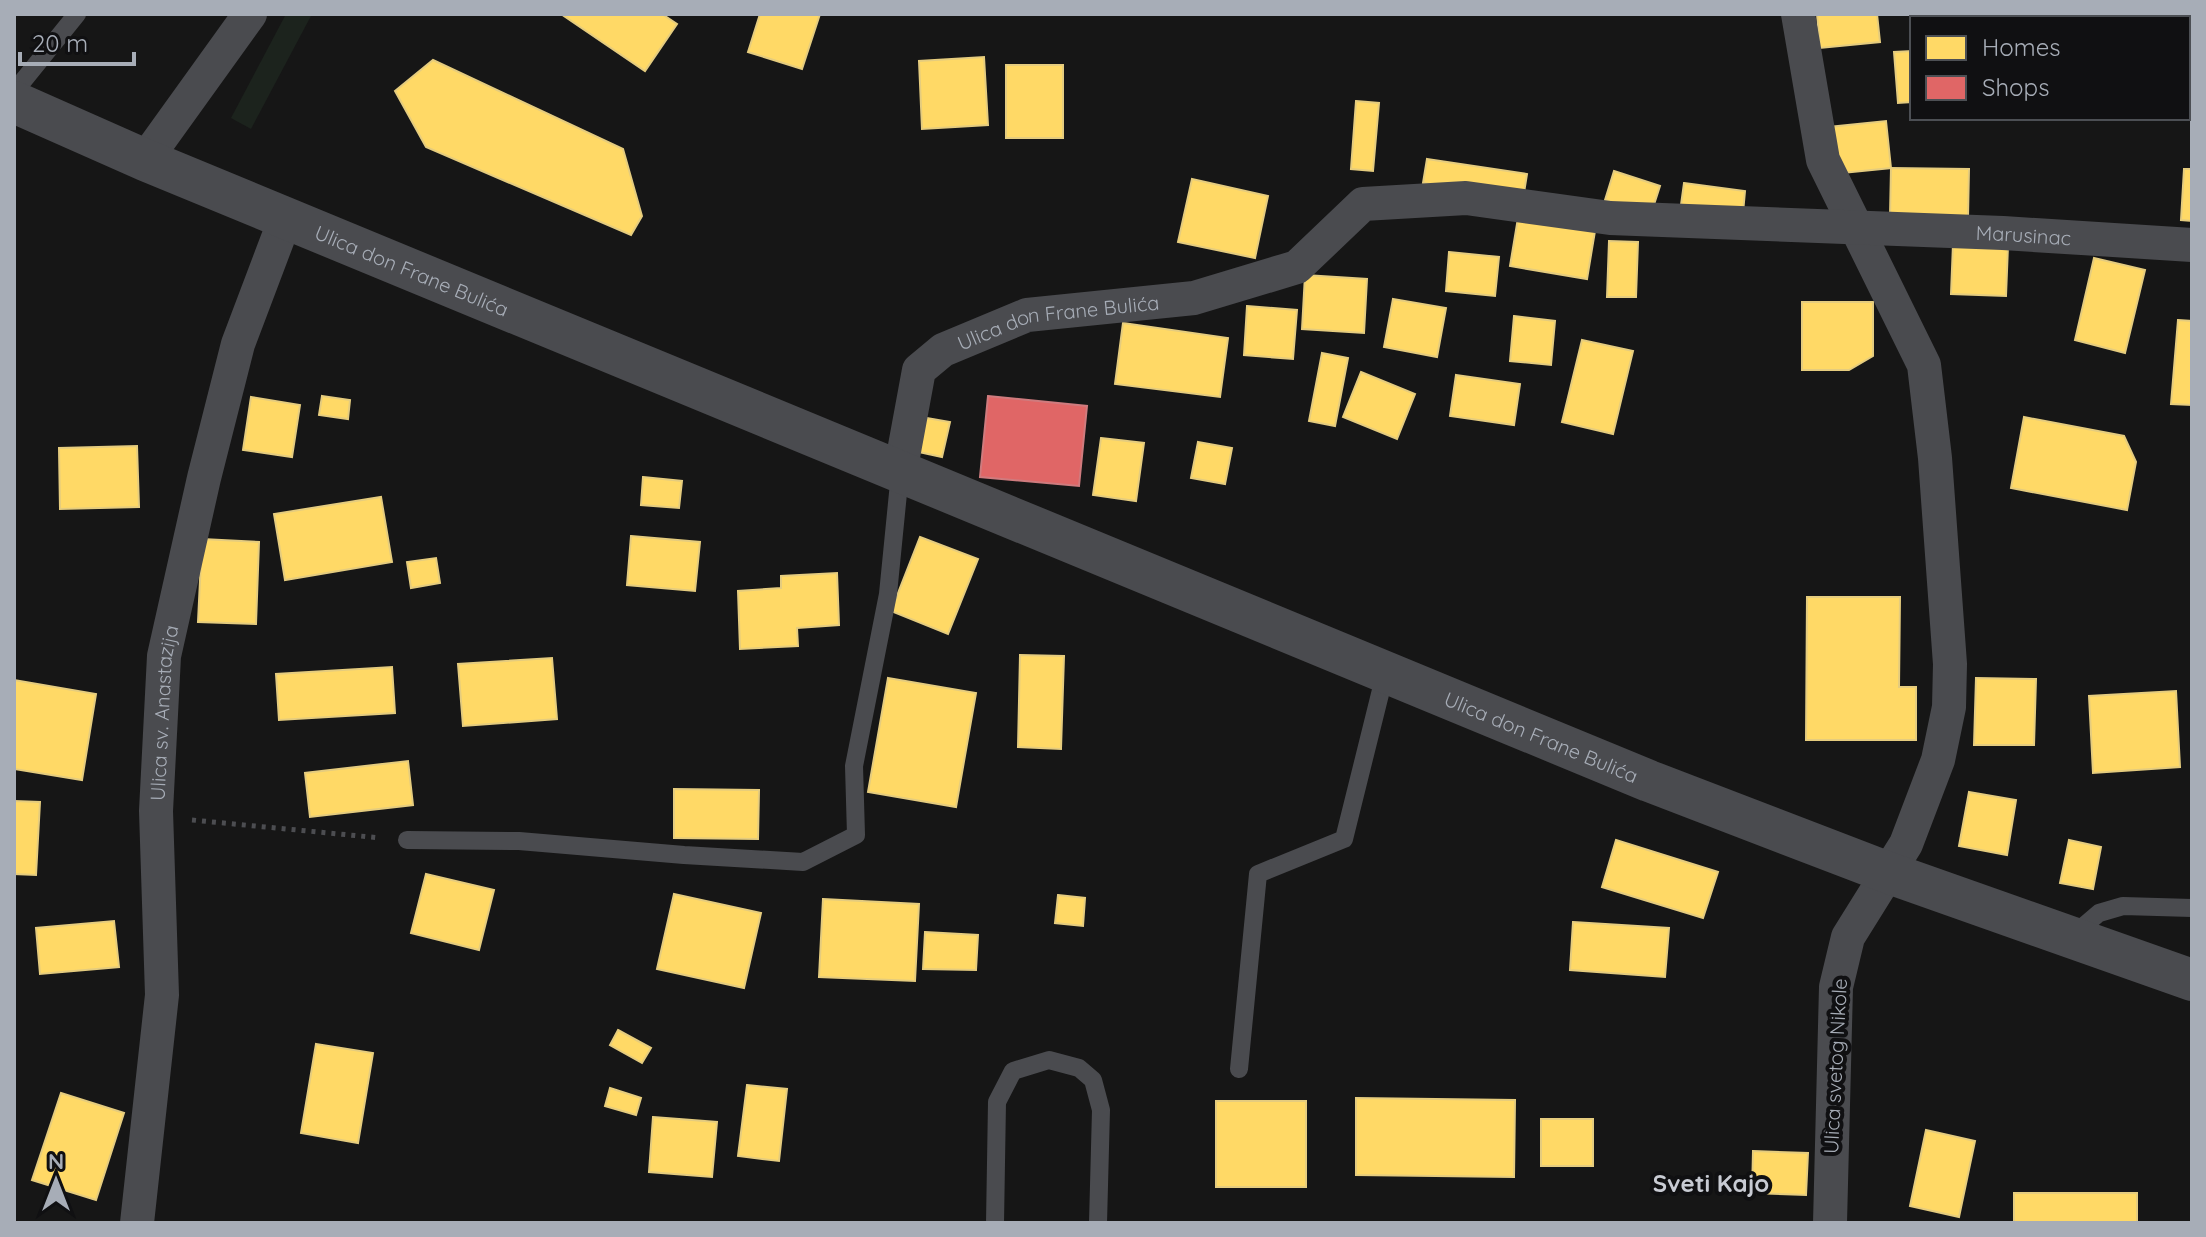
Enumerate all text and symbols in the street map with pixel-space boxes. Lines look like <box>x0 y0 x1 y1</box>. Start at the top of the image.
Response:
scale bar <box>20 16 134 66</box>
legend <box>1910 16 2190 120</box>
text: 20 m <box>32 28 88 58</box>
text: Homes <box>1982 32 2060 62</box>
text: Shops <box>1982 72 2049 102</box>
street label: Ulica don Frane Bulića <box>311 219 512 321</box>
street label: Marusinac <box>1975 219 2072 250</box>
street label: Ulica don Frane Bulića <box>953 289 1160 355</box>
street label: Ulica sv. Anastazija <box>144 622 183 801</box>
street label: Ulica don Frane Bulića <box>1441 685 1642 788</box>
street label: Ulica svetog Nikole <box>1818 978 1852 1154</box>
north arrow <box>16 1141 96 1221</box>
text: N <box>48 1147 64 1175</box>
district label: Sveti Kajo <box>1653 1168 1769 1198</box>

